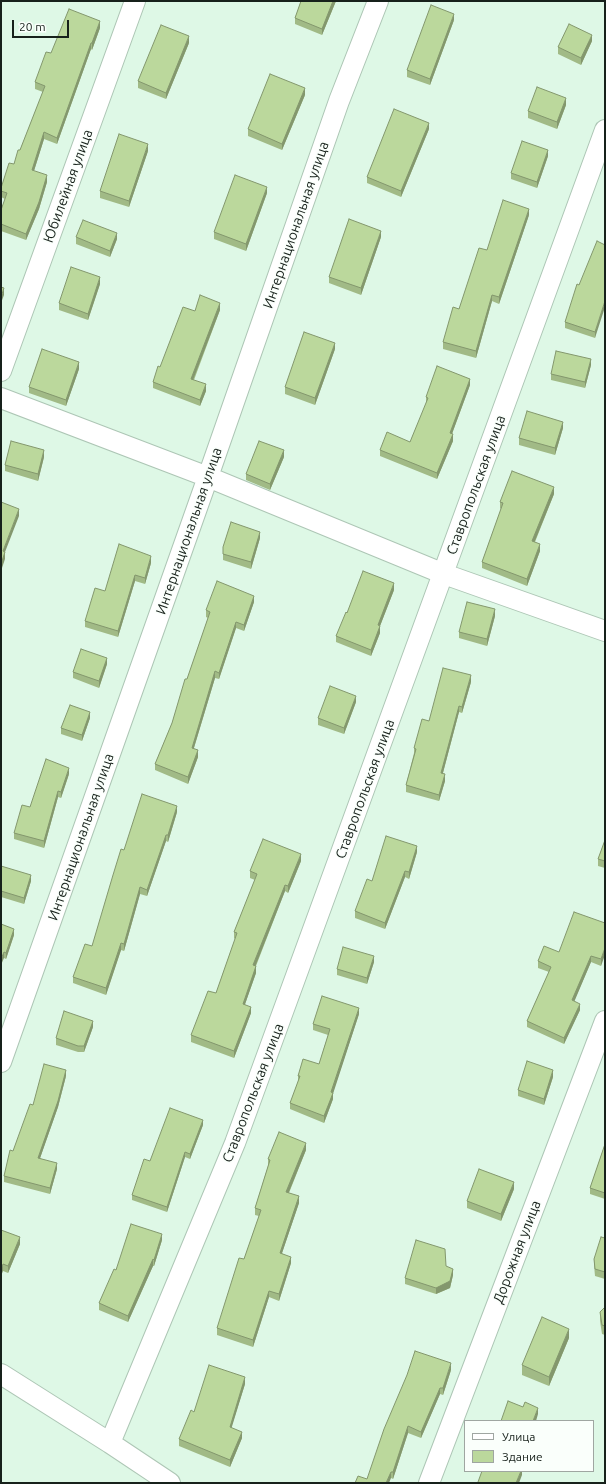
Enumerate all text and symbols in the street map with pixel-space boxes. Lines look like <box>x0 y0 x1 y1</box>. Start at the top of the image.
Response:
scale bar <box>14 12 71 38</box>
text: 20 m <box>19 20 46 33</box>
street label: Юбилейная улица <box>40 127 96 245</box>
street label: Интернациональная улица <box>259 139 333 311</box>
street label: Ставропольская улица <box>443 413 509 557</box>
street label: Интернациональная улица <box>152 445 226 617</box>
street label: Ставропольская улица <box>332 717 398 861</box>
street label: Интернациональная улица <box>44 751 118 923</box>
street label: Ставропольская улица <box>219 1021 287 1165</box>
street label: Дорожная улица <box>490 1198 544 1306</box>
legend <box>464 1420 594 1472</box>
text: Улица <box>502 1430 535 1443</box>
text: Здание <box>502 1450 543 1463</box>

